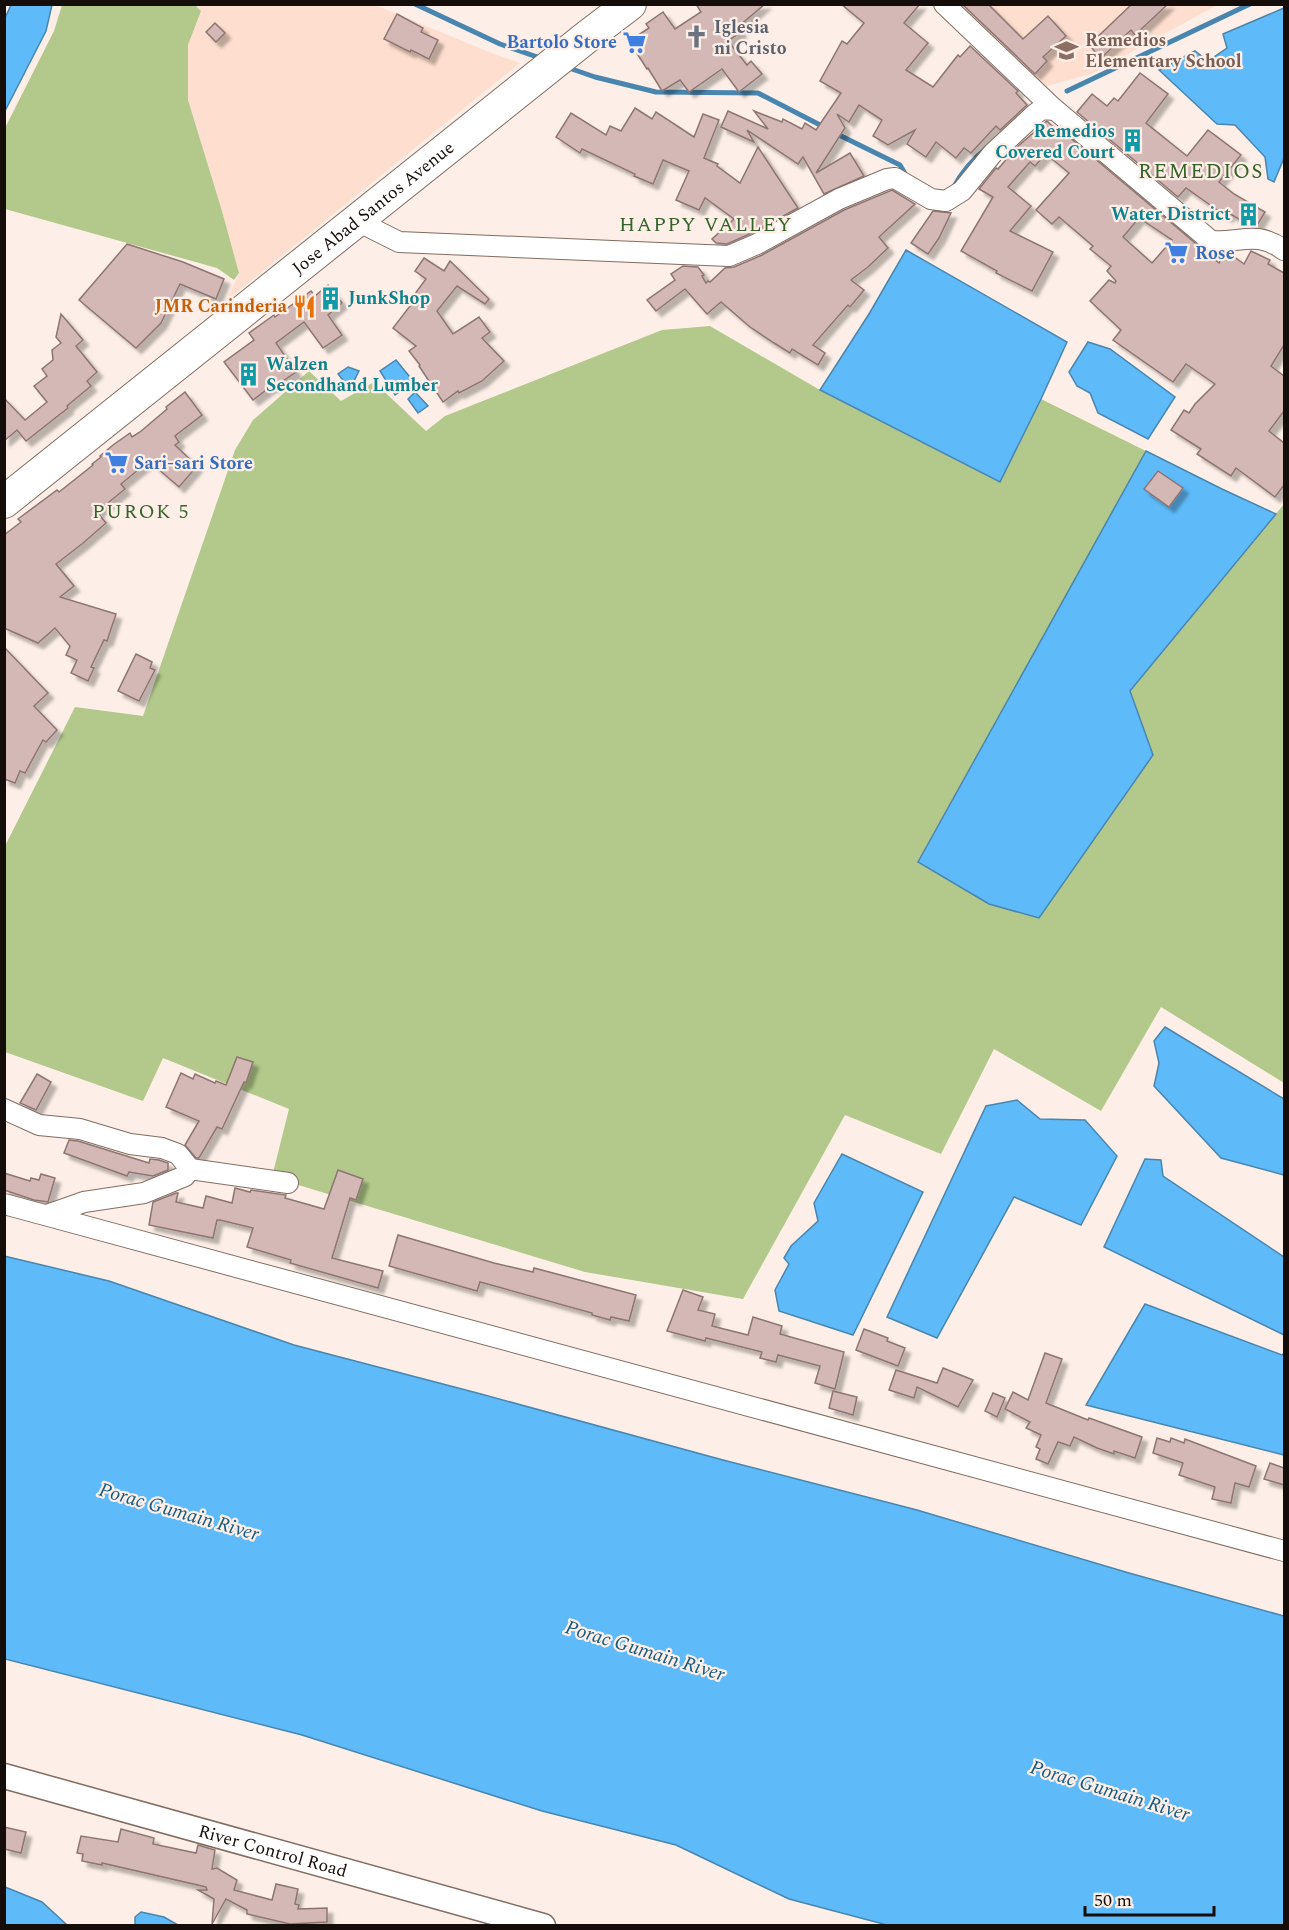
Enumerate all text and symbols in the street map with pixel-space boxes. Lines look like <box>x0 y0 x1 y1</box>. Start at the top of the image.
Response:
place label: Iglesia ni Cristo <box>714 14 787 62</box>
church icon: Iglesia ni Cristo <box>683 24 709 50</box>
place label: Remedios Elementary School <box>1085 27 1242 75</box>
place label: Bartolo Store <box>507 29 617 56</box>
supermarket icon: Bartolo Store <box>622 29 648 55</box>
school or university icon: Remedios Elementary School <box>1054 37 1080 63</box>
place label: Remedios Covered Court <box>995 118 1115 166</box>
building icon: Remedios Covered Court <box>1120 128 1146 154</box>
street label: Jose Abad Santos Avenue <box>286 134 460 281</box>
district label: REMEDIOS <box>1138 156 1264 188</box>
place label: Water District <box>1111 201 1231 228</box>
building icon: Water District <box>1236 201 1262 227</box>
district label: HAPPY VALLEY <box>619 210 793 240</box>
supermarket icon: Rose <box>1164 240 1190 266</box>
place label: Rose <box>1195 240 1235 267</box>
building icon: JunkShop <box>317 285 343 311</box>
place label: JunkShop <box>348 285 430 312</box>
place label: JMR Carinderia <box>155 293 288 320</box>
restaurant icon: JMR Carinderia <box>292 293 318 319</box>
place label: Walzen Secondhand Lumber <box>266 351 438 399</box>
building icon: Walzen Secondhand Lumber <box>235 361 261 387</box>
supermarket icon: Sari-sari Store <box>103 450 129 476</box>
place label: Sari-sari Store <box>134 450 253 477</box>
district label: PUROK 5 <box>92 497 190 527</box>
water label: Porac Gumain River <box>95 1475 264 1550</box>
water label: Porac Gumain River <box>561 1612 730 1690</box>
water label: Porac Gumain River <box>1026 1752 1195 1830</box>
street label: River Control Road <box>195 1817 350 1884</box>
scale bar <box>1085 1879 1214 1917</box>
text: 50 m <box>1094 1887 1132 1914</box>

